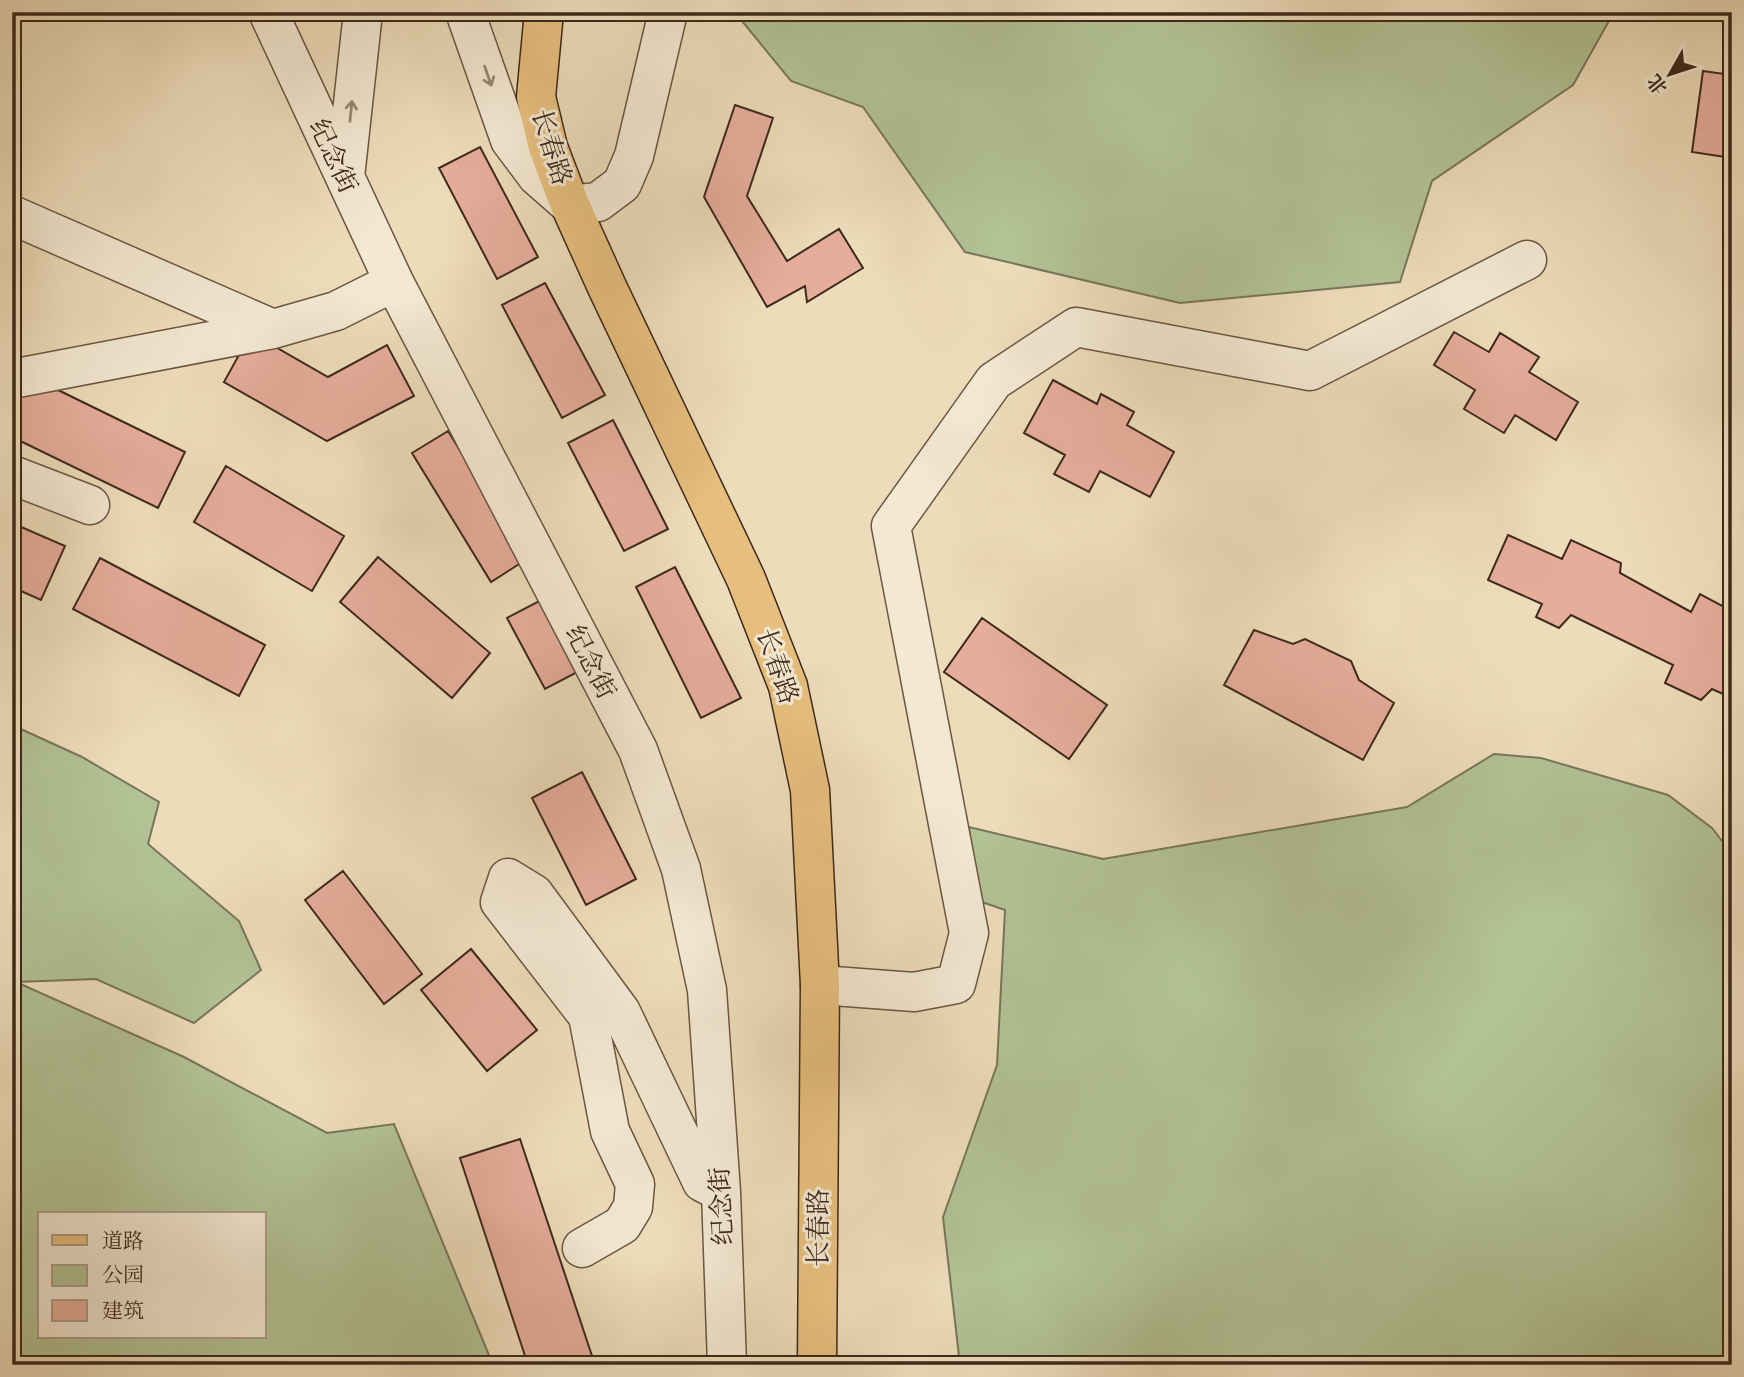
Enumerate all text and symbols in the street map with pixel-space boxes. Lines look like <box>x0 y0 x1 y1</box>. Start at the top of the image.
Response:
north arrow <box>1636 38 1706 108</box>
one-way arrow <box>483 65 495 87</box>
text: 北 <box>1641 69 1673 100</box>
one-way arrow <box>345 100 358 123</box>
street label: 长春路 <box>524 105 580 189</box>
street label: 纪念街 <box>302 113 366 199</box>
street label: 纪念街 <box>558 620 624 704</box>
street label: 长春路 <box>749 624 807 708</box>
street label: 纪念街 <box>702 1166 740 1246</box>
street label: 长春路 <box>801 1189 835 1267</box>
legend <box>38 1212 266 1338</box>
text: 道路 <box>102 1227 144 1254</box>
text: 公园 <box>102 1261 144 1288</box>
text: 建筑 <box>102 1297 144 1324</box>

